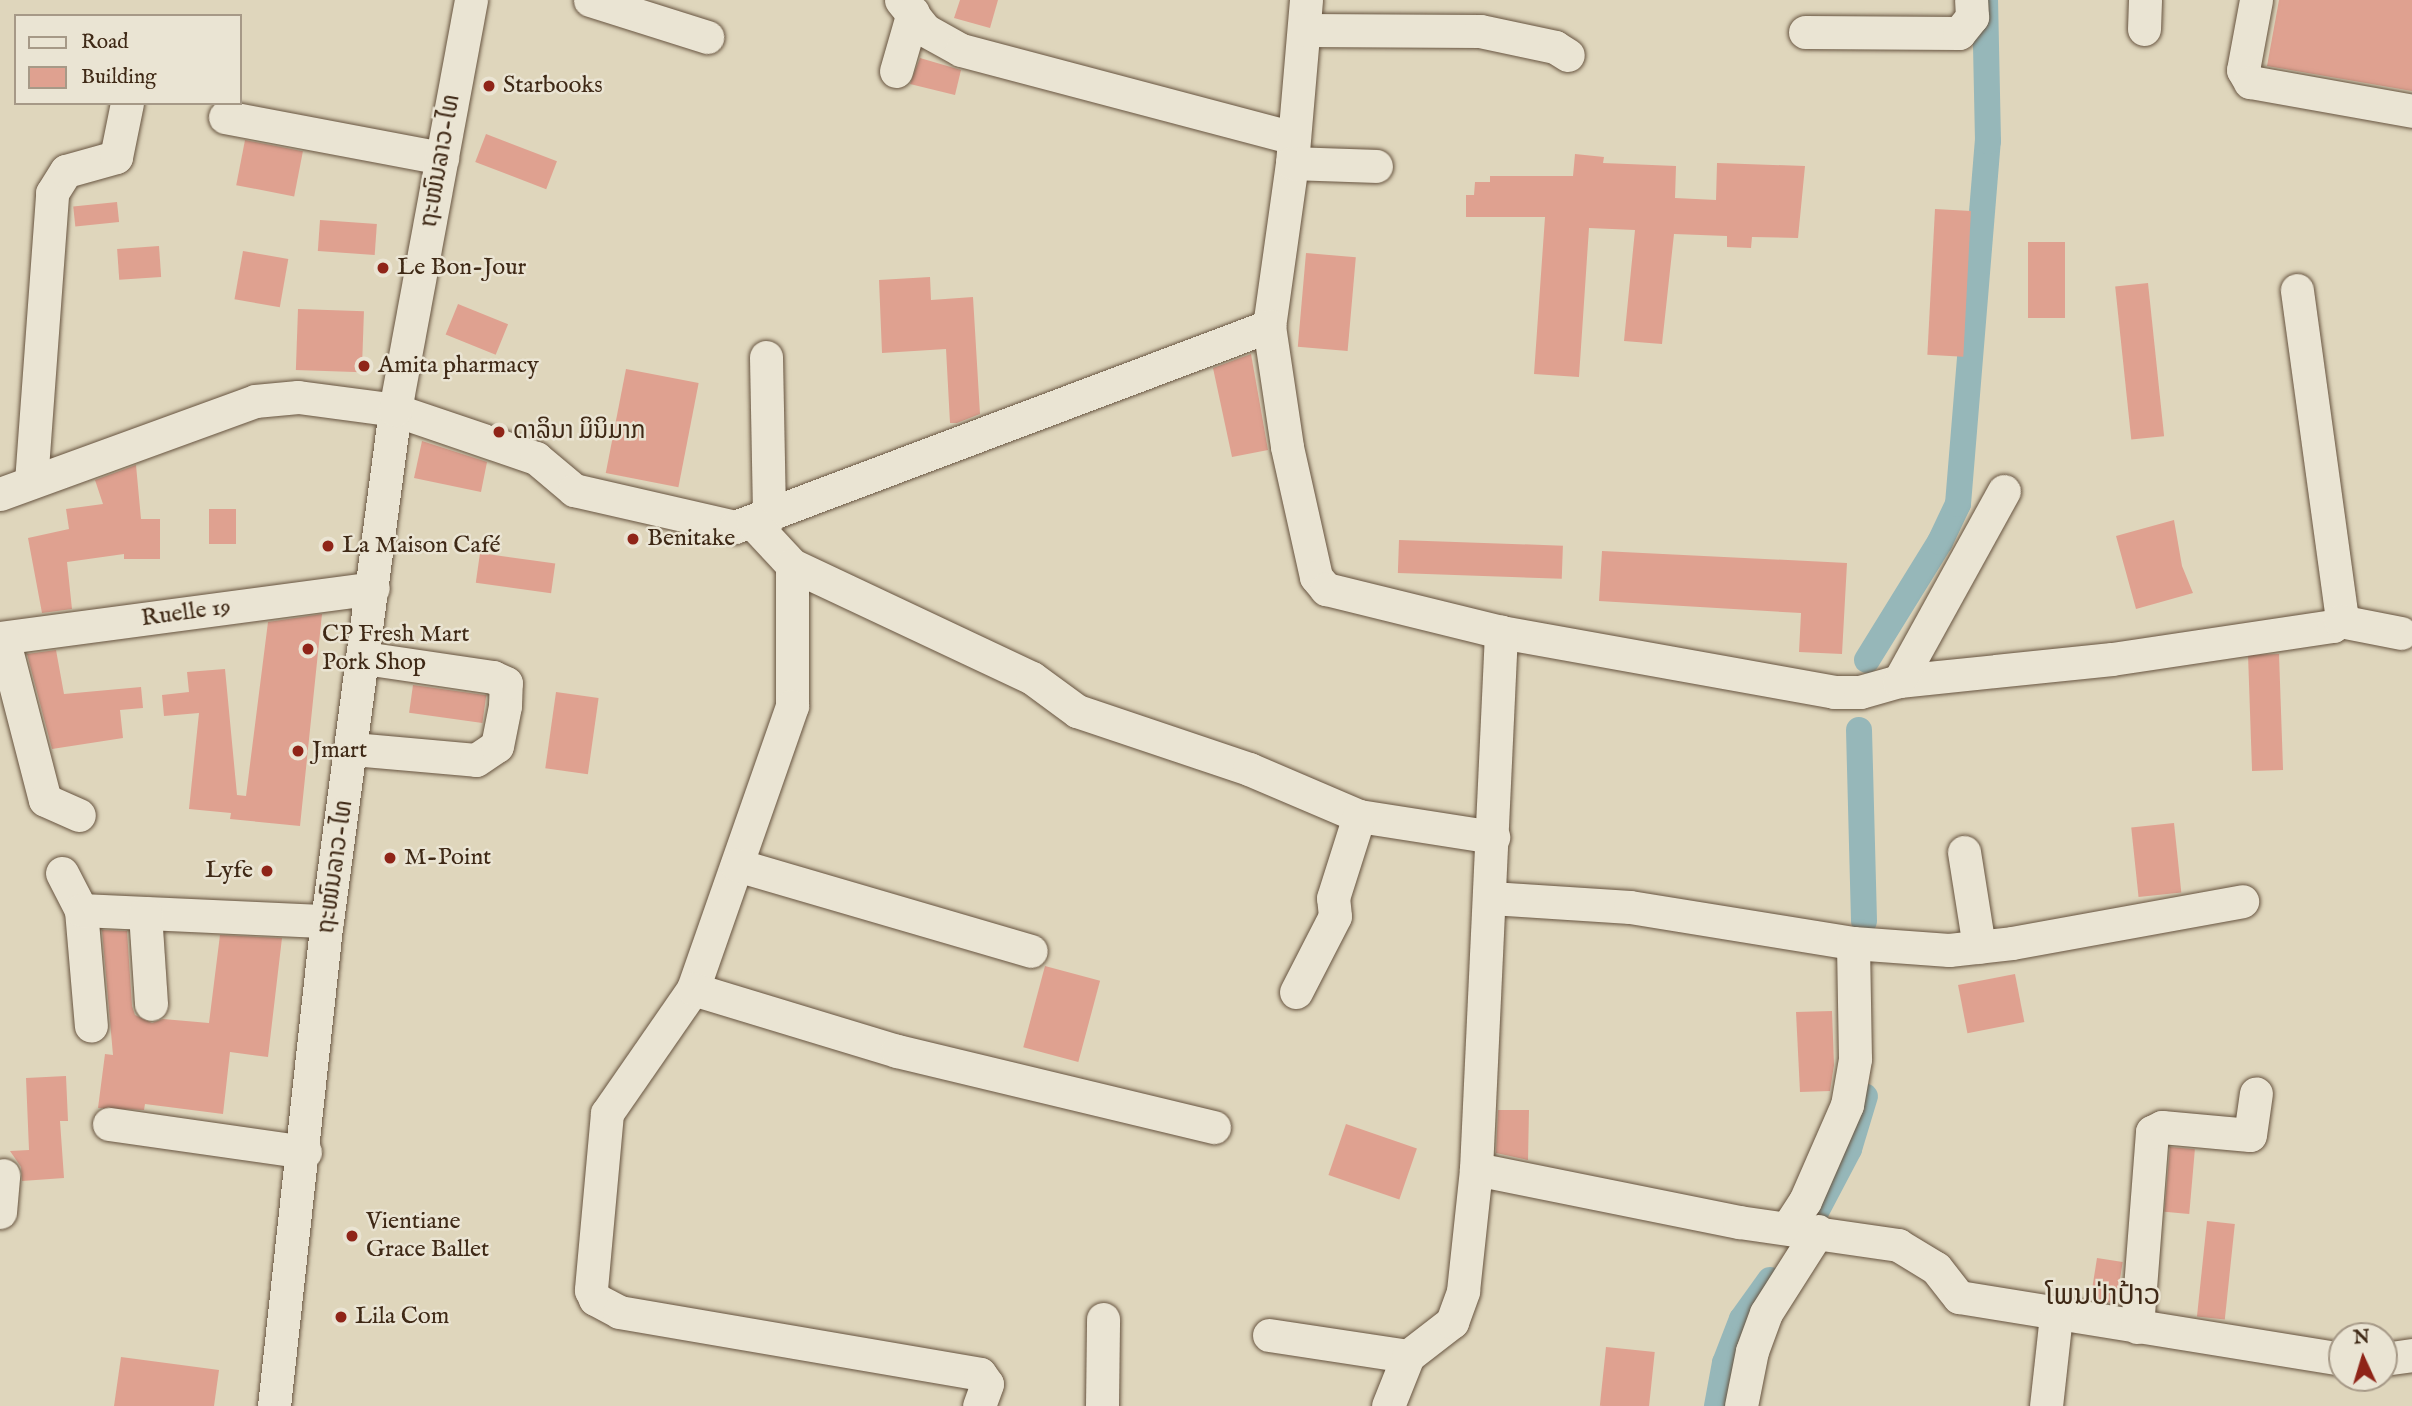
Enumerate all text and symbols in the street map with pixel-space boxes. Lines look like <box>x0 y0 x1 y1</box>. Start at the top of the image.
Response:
legend <box>14 14 242 105</box>
text: Road <box>81 29 128 56</box>
text: Building <box>81 64 156 91</box>
place label: Starbooks <box>503 72 603 100</box>
marker: Starbooks <box>481 78 497 94</box>
street label: ຖະໜົນລາວ-ໄທ <box>415 92 467 230</box>
place label: Le Bon-Jour <box>397 254 526 282</box>
marker: Le Bon-Jour <box>375 260 391 276</box>
place label: Amita pharmacy <box>378 352 539 380</box>
marker: Amita pharmacy <box>356 358 372 374</box>
place label: ດາລິນາ ມິນິມາກ <box>513 418 646 446</box>
marker: ດາລິນາ ມິນິມາກ <box>491 424 507 440</box>
place label: Benitake <box>647 525 735 553</box>
marker: Benitake <box>625 531 641 547</box>
place label: La Maison Café <box>342 532 501 560</box>
marker: La Maison Café <box>320 538 336 554</box>
street label: Ruelle 19 <box>139 592 233 634</box>
place label: CP Fresh Mart Pork Shop <box>322 621 469 677</box>
marker: CP Fresh Mart Pork Shop <box>300 641 316 657</box>
place label: Jmart <box>312 737 367 765</box>
marker: Jmart <box>290 743 306 759</box>
street label: ຖະໜົນລາວ-ໄທ <box>312 798 360 936</box>
place label: M-Point <box>404 844 491 872</box>
marker: M-Point <box>382 850 398 866</box>
place label: Lyfe <box>205 857 253 885</box>
marker: Lyfe <box>259 863 275 879</box>
place label: Vientiane Grace Ballet <box>366 1208 489 1264</box>
marker: Vientiane Grace Ballet <box>344 1228 360 1244</box>
district label: ໂພນປ່າປ້າວ <box>2046 1280 2160 1314</box>
place label: Lila Com <box>355 1303 449 1331</box>
marker: Lila Com <box>333 1309 349 1325</box>
north arrow <box>2328 1322 2398 1392</box>
text: N <box>2353 1326 2371 1351</box>

